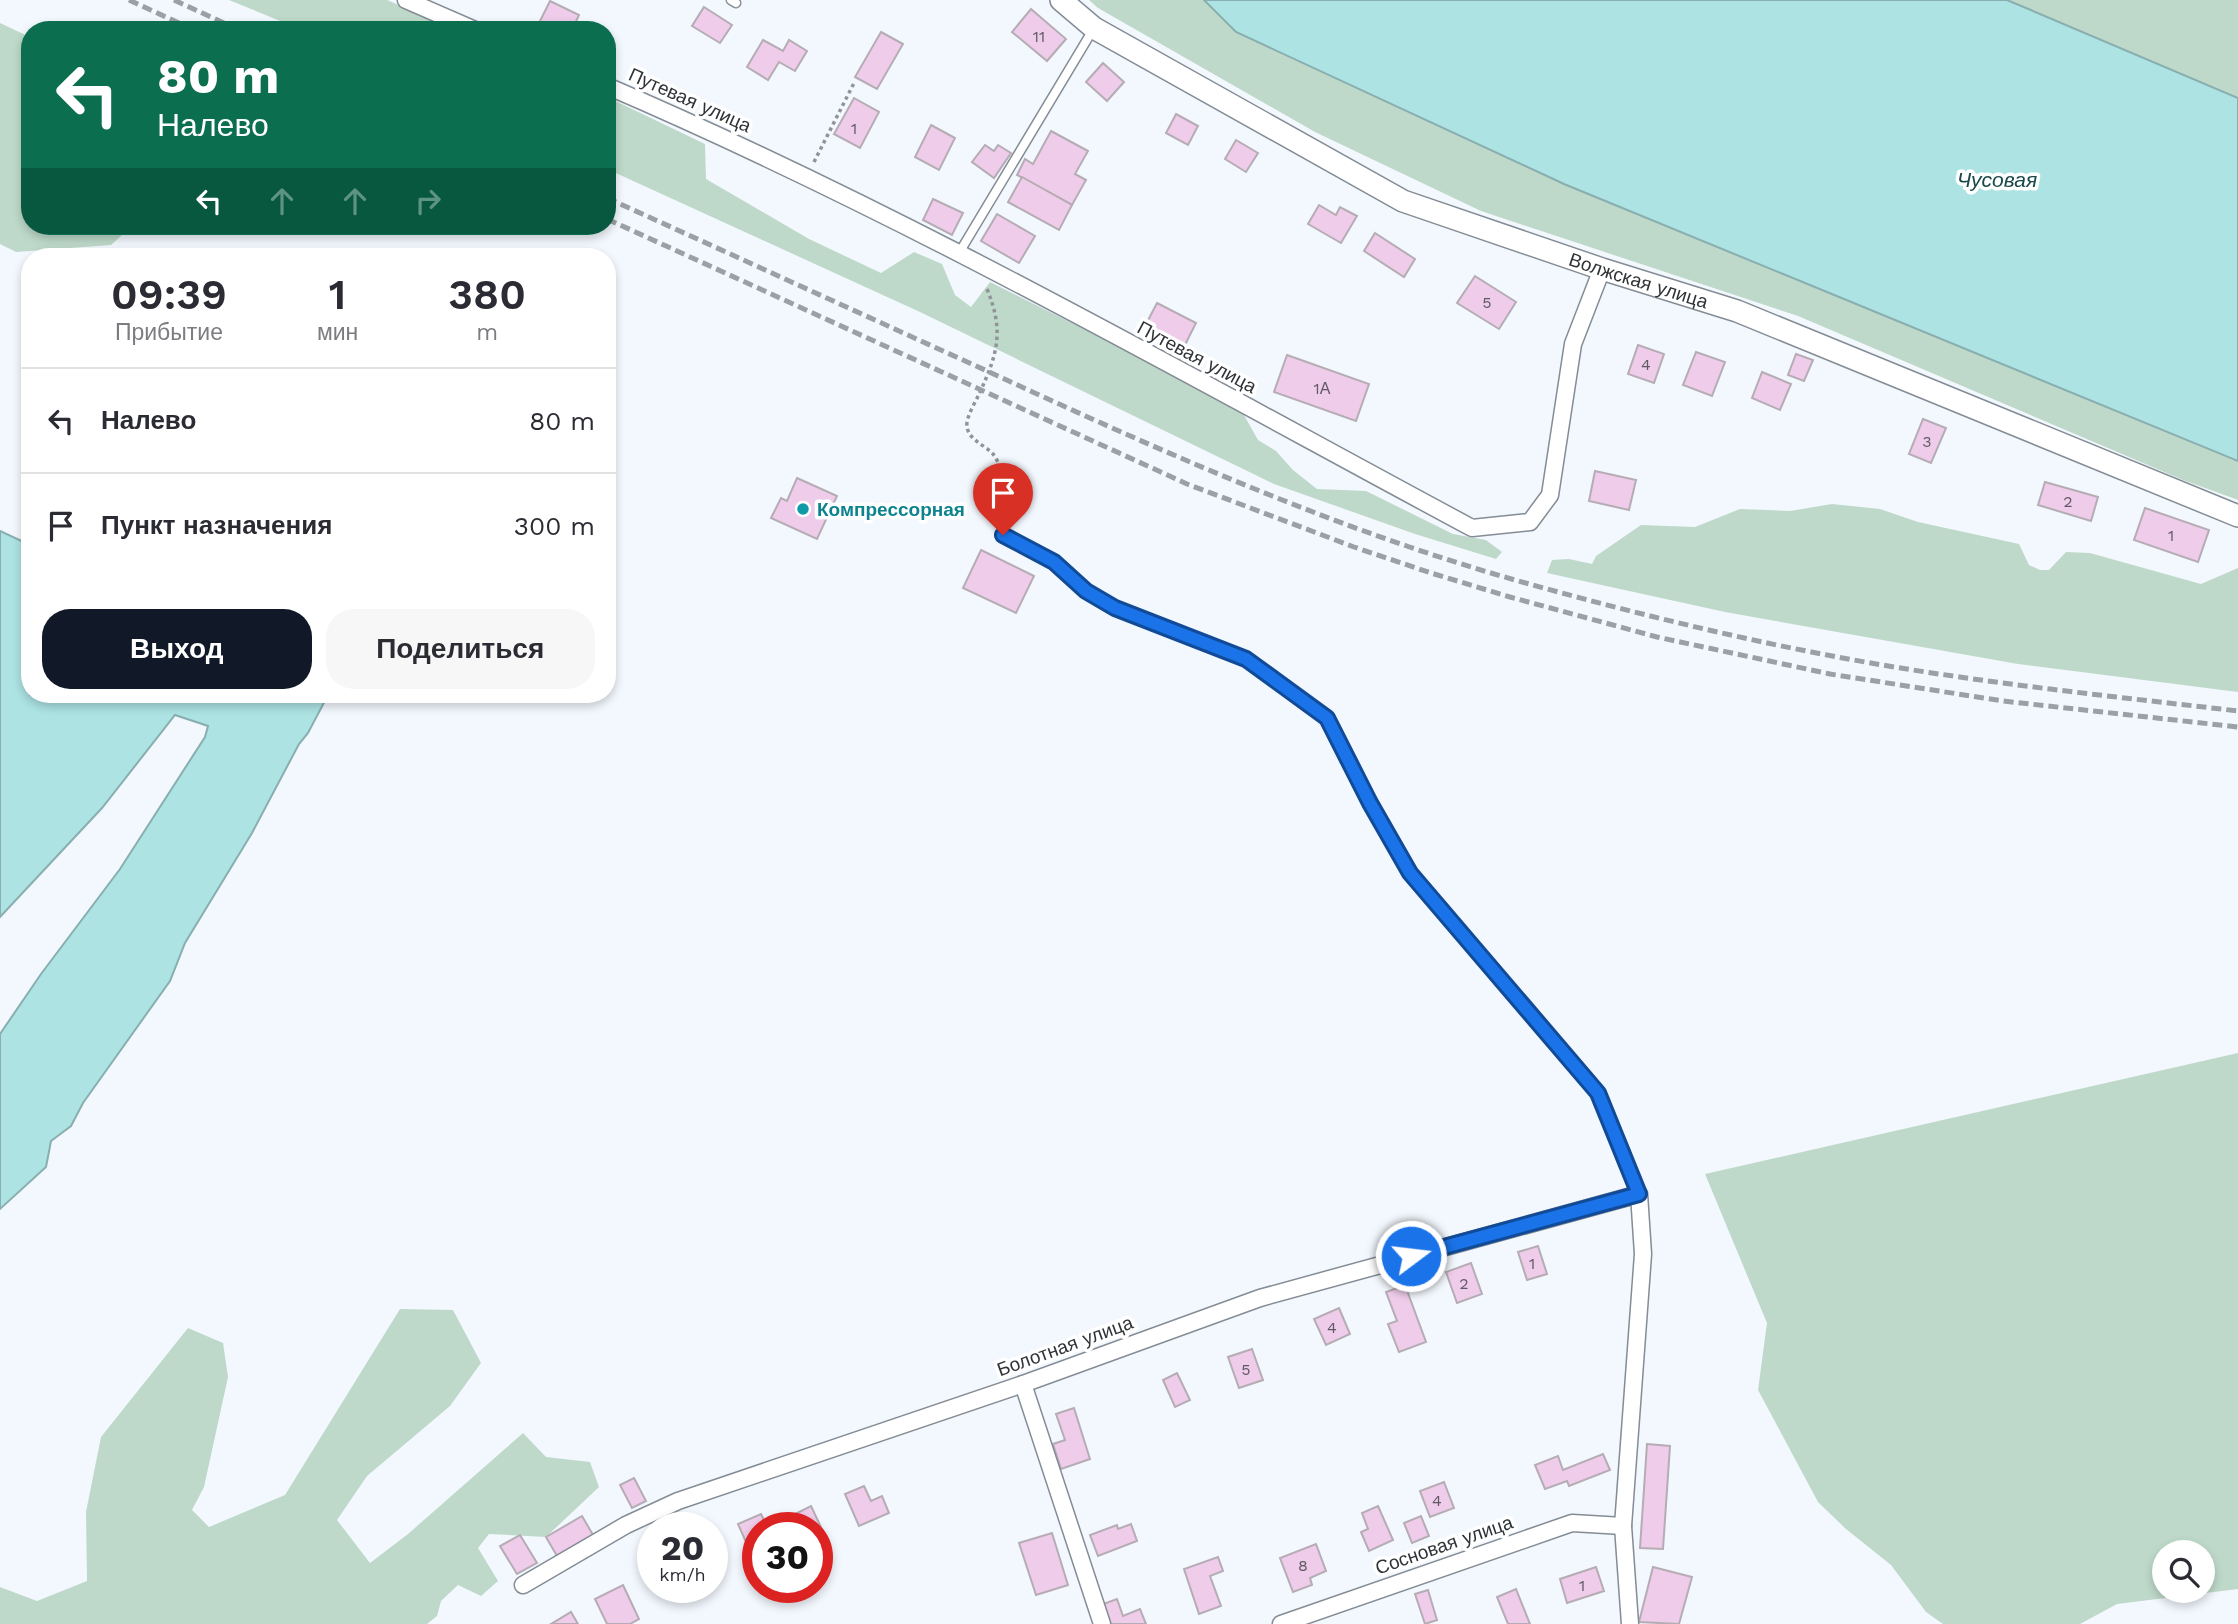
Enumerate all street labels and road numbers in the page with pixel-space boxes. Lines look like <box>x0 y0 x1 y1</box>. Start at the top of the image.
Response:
street label: Путевая улица <box>625 63 755 137</box>
street label: Волжская улица <box>1566 247 1711 313</box>
street label: Путевая улица <box>1133 316 1261 398</box>
street label: Болотная улица <box>994 1311 1136 1381</box>
street label: Сосновая улица <box>1372 1510 1516 1579</box>

